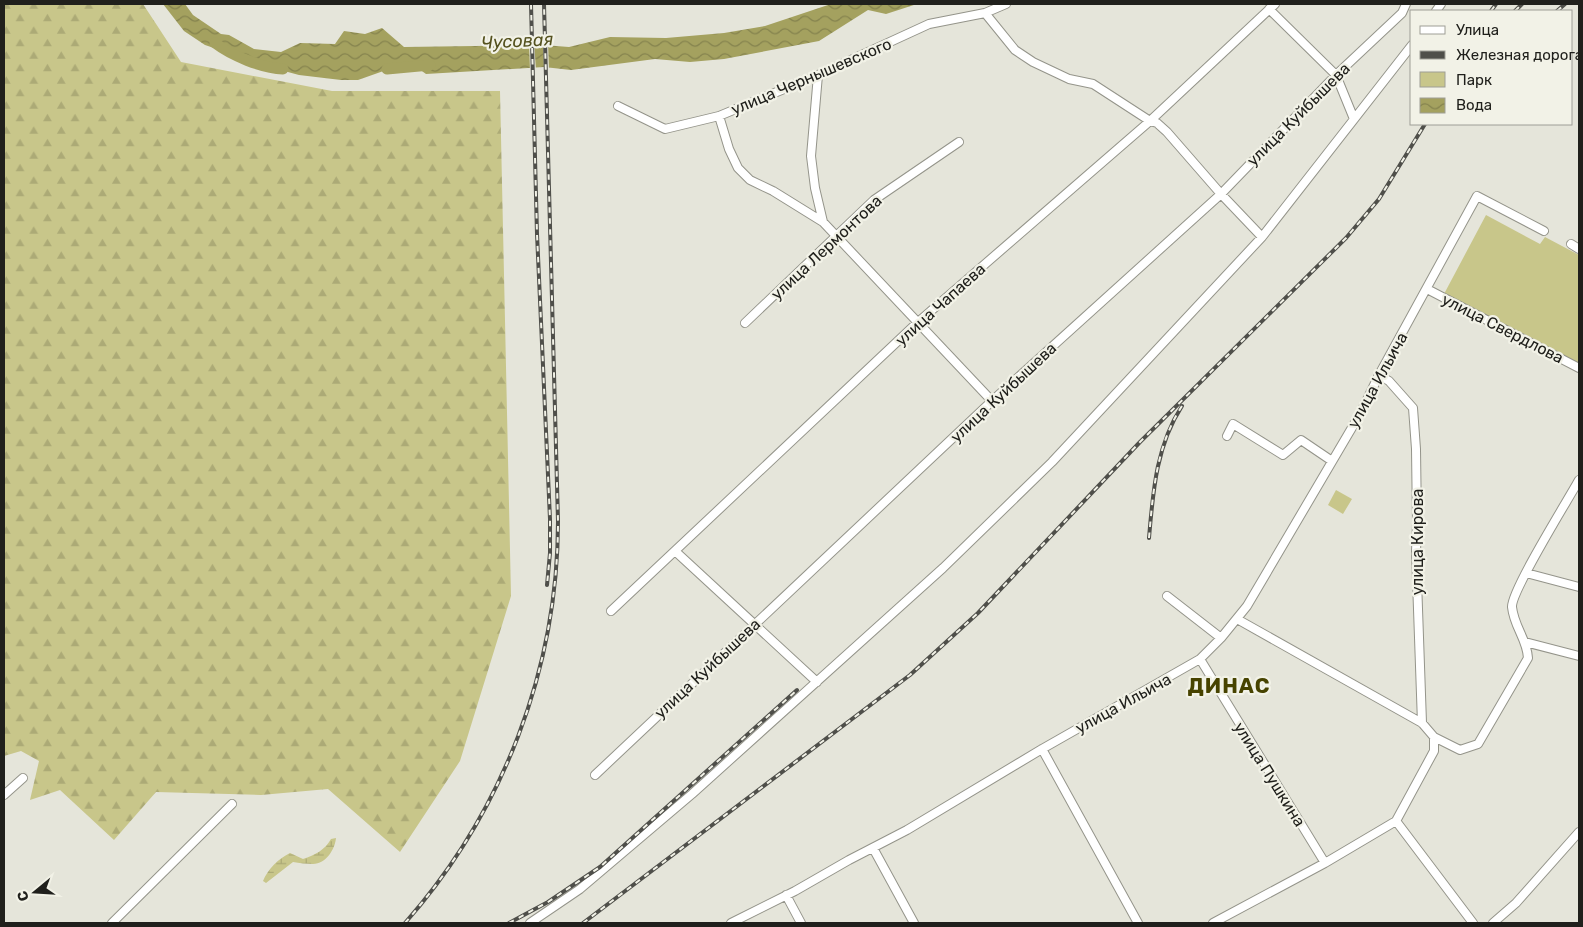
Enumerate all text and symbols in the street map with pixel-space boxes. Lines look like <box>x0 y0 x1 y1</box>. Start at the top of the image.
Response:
legend <box>1410 10 1573 125</box>
text: Улица <box>1456 21 1499 39</box>
water label: Чусовая <box>480 28 554 54</box>
street label: улица Чернышевского <box>728 34 894 119</box>
text: Железная дорога <box>1456 46 1583 64</box>
street label: улица Куйбышева <box>1243 59 1354 170</box>
text: Парк <box>1456 71 1492 89</box>
text: Вода <box>1456 96 1492 114</box>
street label: улица Лермонтова <box>767 191 886 304</box>
street label: улица Чапаева <box>892 259 989 350</box>
street label: улица Свердлова <box>1439 290 1567 367</box>
street label: улица Ильича <box>1343 329 1412 431</box>
street label: улица Куйбышева <box>946 338 1060 446</box>
street label: улица Кирова <box>1408 489 1427 595</box>
street label: улица Куйбышева <box>650 614 764 722</box>
street label: улица Ильича <box>1072 669 1174 738</box>
district label: ДИНАС <box>1187 673 1271 698</box>
street label: улица Пушкина <box>1230 719 1309 830</box>
north arrow <box>10 867 60 917</box>
text: С <box>13 888 33 903</box>

